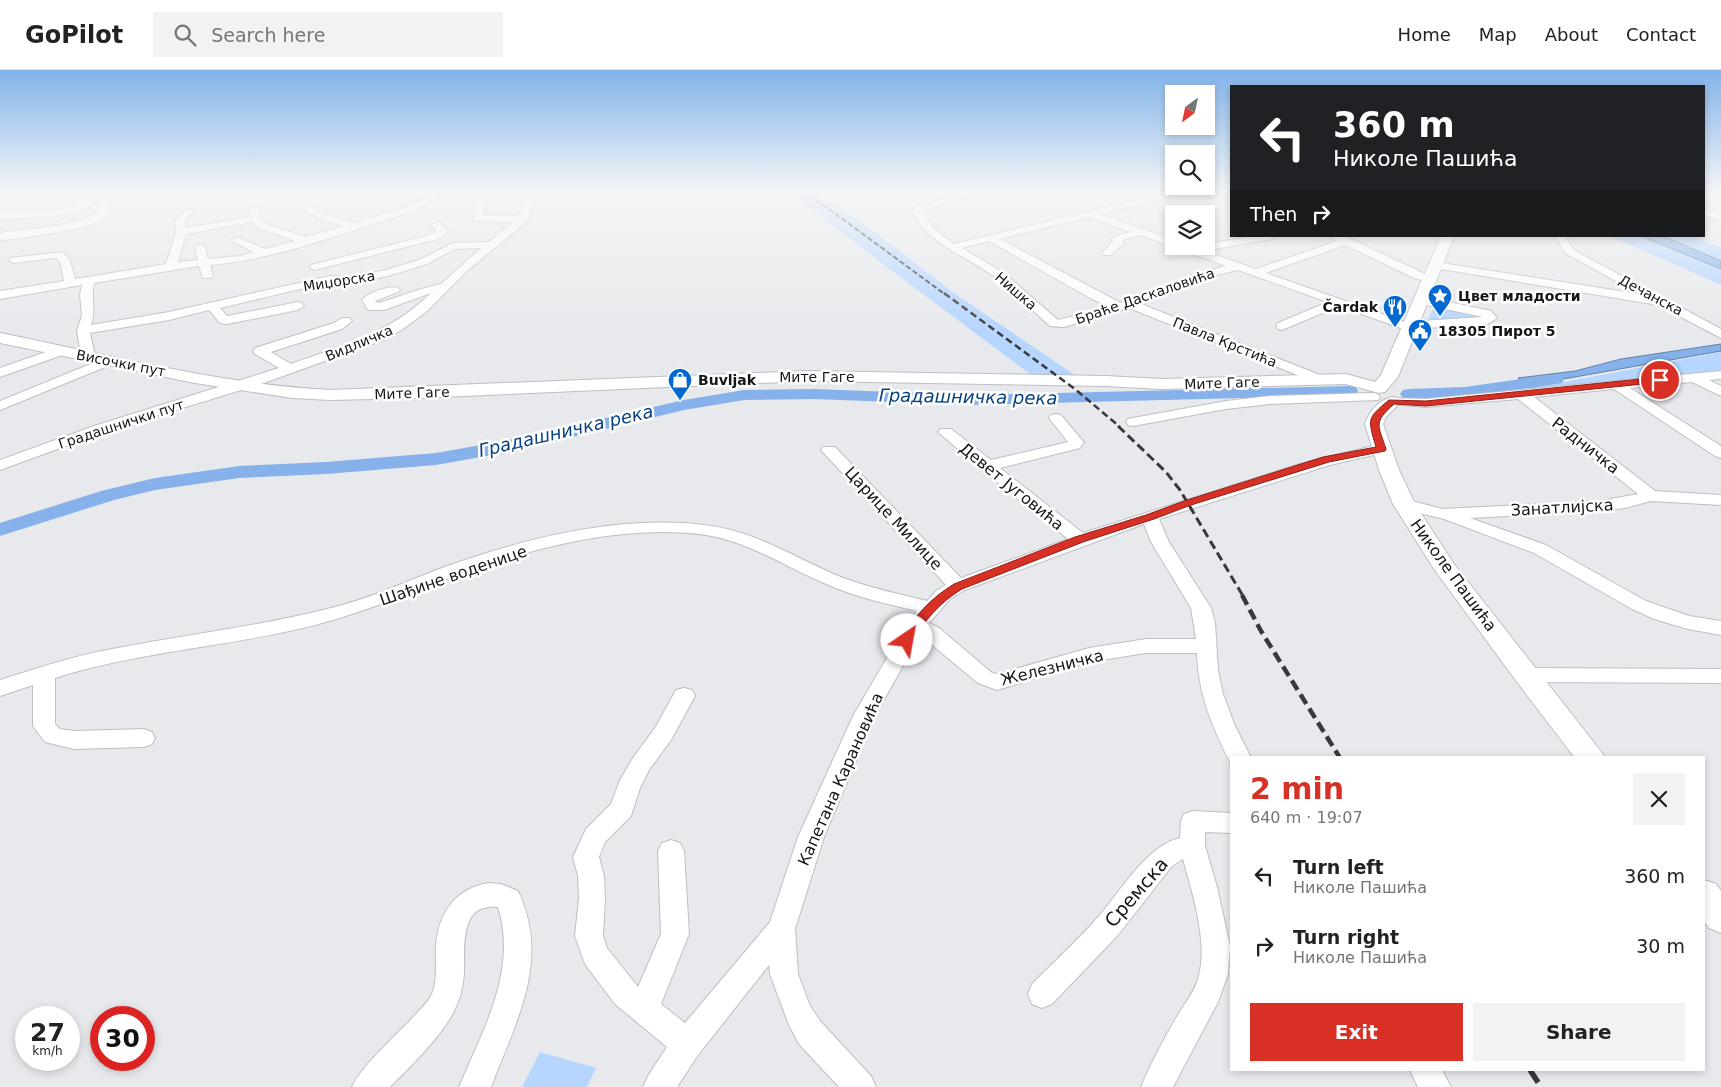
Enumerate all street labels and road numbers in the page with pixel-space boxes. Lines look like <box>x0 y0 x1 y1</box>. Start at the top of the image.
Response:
street label: Браће Даскаловића <box>1073 265 1217 327</box>
street label: Миџорска <box>302 267 376 295</box>
street label: Нишка <box>992 269 1040 313</box>
street label: Дечанска <box>1616 271 1686 319</box>
street label: Павла Крстића <box>1171 314 1279 370</box>
street label: Видличка <box>323 322 395 364</box>
street label: Височки пут <box>75 346 167 380</box>
street label: Мите Гаге <box>779 369 855 385</box>
street label: Мите Гаге <box>1184 374 1260 392</box>
street label: Мите Гаге <box>374 384 450 402</box>
street label: Градашнички пут <box>56 396 186 452</box>
street label: Радничка <box>1548 413 1623 478</box>
street label: Девет Југовића <box>956 439 1068 534</box>
street label: Царице Милице <box>841 463 946 574</box>
street label: Занатлијска <box>1510 495 1614 520</box>
street label: Николе Пашића <box>1406 515 1501 635</box>
street label: Шађине воденице <box>377 541 529 610</box>
street label: Железничка <box>999 646 1106 689</box>
street label: Капетана Карановића <box>794 690 887 869</box>
street label: Сремска <box>1100 853 1172 931</box>

